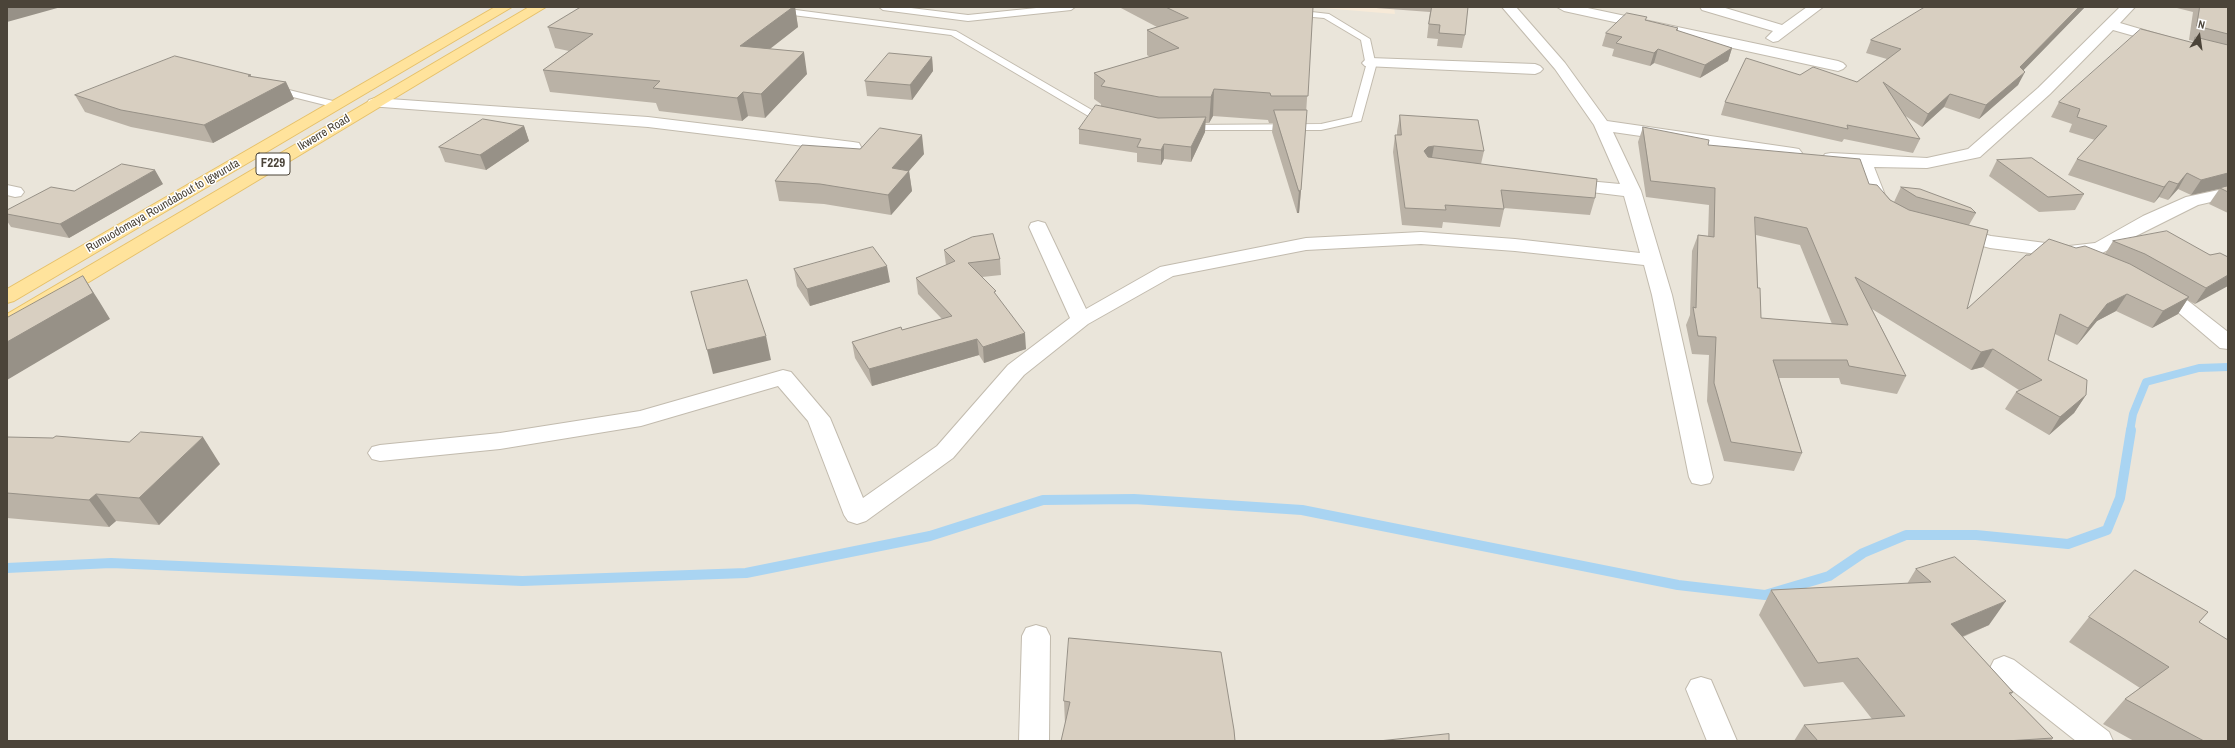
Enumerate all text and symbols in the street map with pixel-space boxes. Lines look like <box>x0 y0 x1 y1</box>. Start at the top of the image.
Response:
north arrow <box>2179 16 2219 56</box>
text: N <box>2197 17 2206 32</box>
street label: Ikwerre Road <box>295 112 353 154</box>
road number: F229 <box>256 153 290 175</box>
street label: Rumuodomaya Roundabout to Igwuruta <box>84 156 242 256</box>

